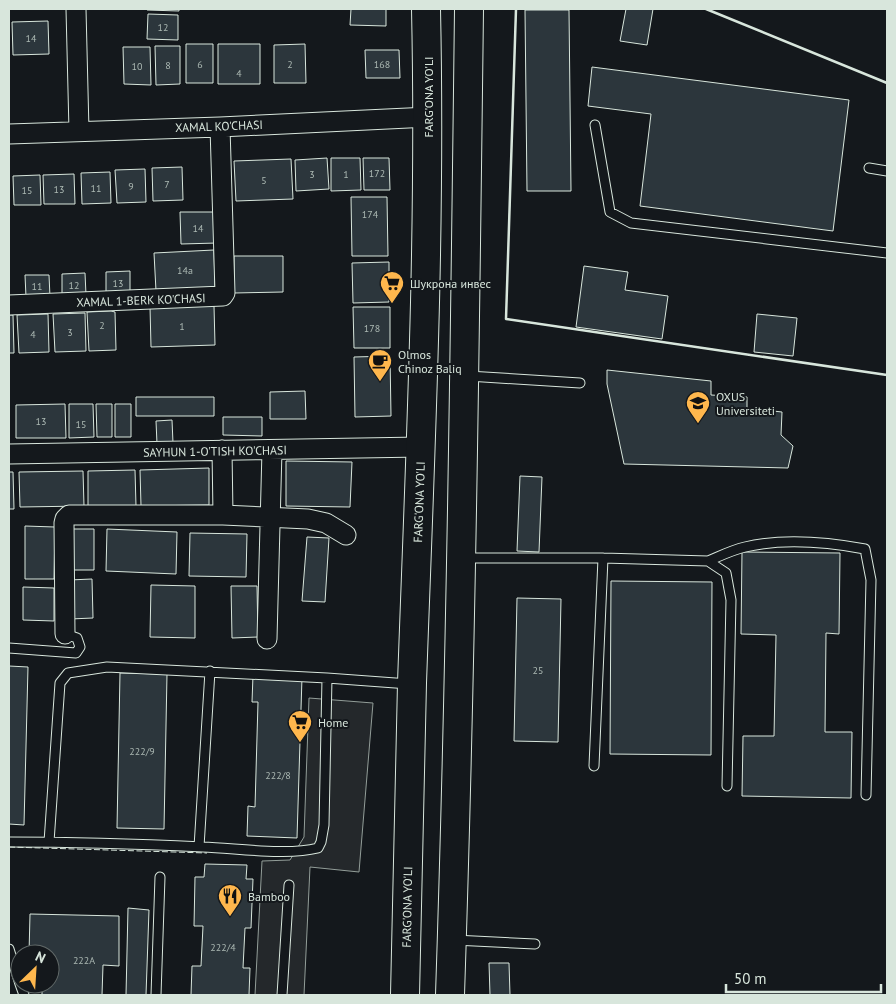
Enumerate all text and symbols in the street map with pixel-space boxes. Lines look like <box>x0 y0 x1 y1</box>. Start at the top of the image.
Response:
house number: 12 <box>158 21 168 34</box>
house number: 14 <box>26 32 37 45</box>
street label: FARG'ONA YO'LI <box>421 56 436 138</box>
house number: 6 <box>197 58 203 71</box>
house number: 2 <box>287 58 293 71</box>
house number: 168 <box>374 58 390 71</box>
house number: 8 <box>165 59 171 72</box>
house number: 10 <box>132 60 143 73</box>
house number: 4 <box>236 67 242 80</box>
street label: XAMAL KO'CHASI <box>175 117 263 135</box>
house number: 172 <box>369 167 385 180</box>
house number: 3 <box>309 168 315 181</box>
house number: 1 <box>343 168 349 181</box>
house number: 5 <box>261 174 267 187</box>
house number: 7 <box>164 178 170 191</box>
house number: 9 <box>128 180 134 193</box>
house number: 11 <box>91 182 101 195</box>
house number: 13 <box>54 183 64 196</box>
house number: 15 <box>22 184 32 197</box>
house number: 174 <box>362 208 379 221</box>
house number: 14 <box>193 222 204 235</box>
house number: 14a <box>177 264 193 277</box>
supermarket icon: Шукрона инвес <box>379 270 405 304</box>
place label: Шукрона инвес <box>410 276 491 291</box>
house number: 13 <box>113 277 123 290</box>
house number: 12 <box>69 279 79 292</box>
house number: 11 <box>32 280 42 293</box>
street label: XAMAL 1-BERK KO'CHASI <box>76 290 206 310</box>
house number: 2 <box>99 319 105 332</box>
house number: 1 <box>179 320 185 333</box>
house number: 178 <box>364 322 380 335</box>
house number: 3 <box>67 326 73 339</box>
house number: 4 <box>30 328 36 341</box>
place label: Olmos Chinoz Baliq <box>398 347 462 376</box>
cafe icon: Olmos Chinoz Baliq <box>367 348 393 382</box>
place label: OXUS Universiteti <box>716 389 775 418</box>
school or university icon: OXUS Universiteti <box>685 390 711 424</box>
house number: 13 <box>36 415 46 428</box>
house number: 15 <box>76 418 86 431</box>
street label: SAYHUN 1-O'TISH KO'CHASI <box>143 442 287 460</box>
street label: FARG'ONA YO'LI <box>410 461 428 543</box>
house number: 25 <box>533 664 543 677</box>
supermarket icon: Home <box>287 709 313 743</box>
place label: Home <box>318 715 348 730</box>
house number: 222/9 <box>129 745 155 758</box>
house number: 222/8 <box>265 769 291 782</box>
street label: FARG'ONA YO'LI <box>399 866 415 948</box>
restaurant icon: Bamboo <box>217 883 243 917</box>
place label: Bamboo <box>248 889 290 904</box>
house number: 222/4 <box>210 941 236 954</box>
north arrow <box>10 944 60 994</box>
text: N <box>33 947 48 967</box>
house number: 222A <box>73 954 95 967</box>
scale bar <box>726 962 881 994</box>
text: 50 m <box>734 969 767 988</box>

